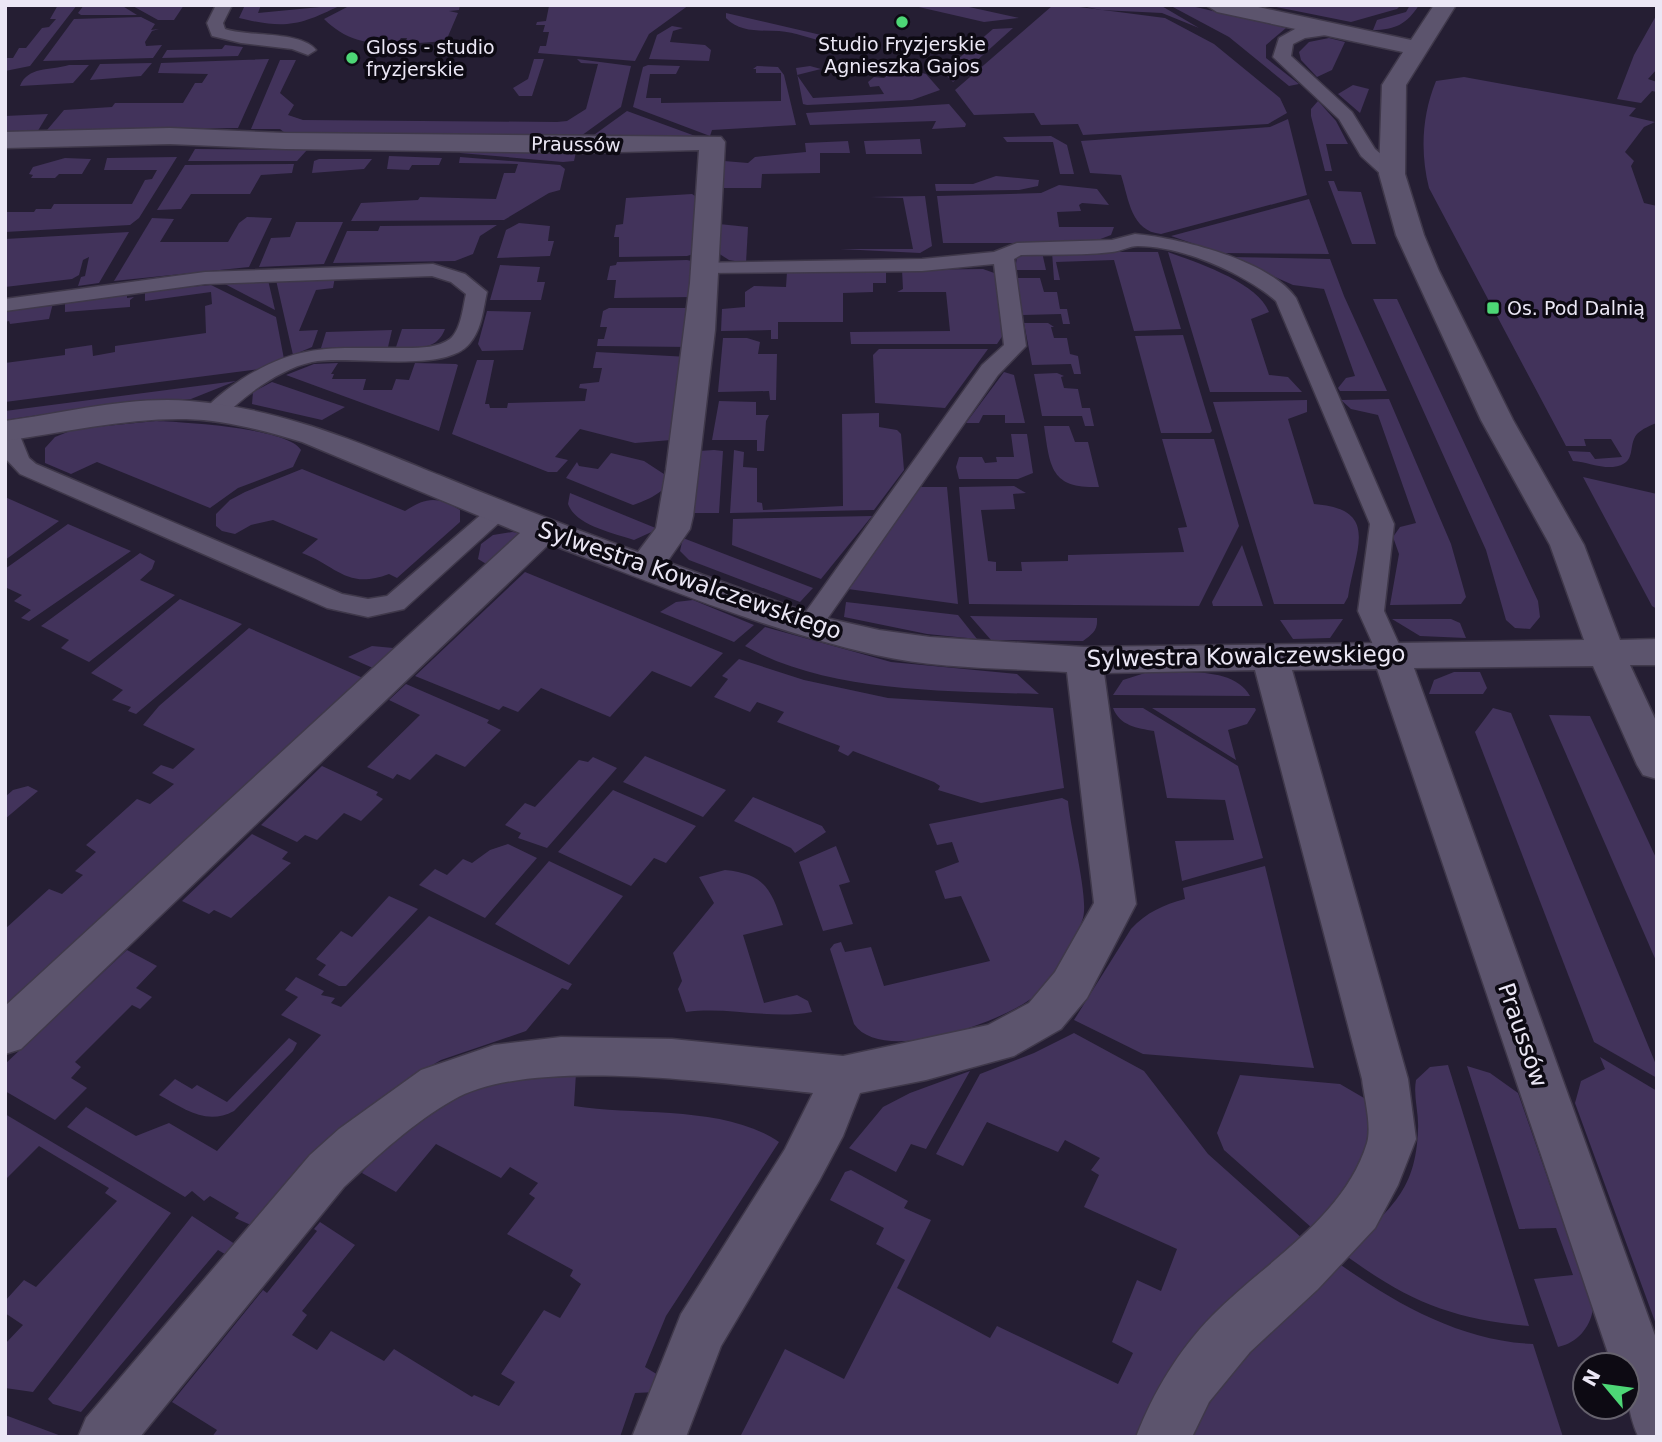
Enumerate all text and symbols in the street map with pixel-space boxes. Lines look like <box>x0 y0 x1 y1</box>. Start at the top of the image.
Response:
marker: Studio Fryzjerskie Agnieszka Gajos <box>894 14 910 30</box>
place label: Studio Fryzjerskie Agnieszka Gajos <box>818 33 986 77</box>
place label: Gloss - studio fryzjerskie <box>366 36 495 80</box>
marker: Gloss - studio fryzjerskie <box>344 50 360 66</box>
street label: Praussów <box>531 132 621 156</box>
place label: Os. Pod Dalnią <box>1507 297 1645 319</box>
marker: Os. Pod Dalnią <box>1485 300 1501 316</box>
street label: Sylwestra Kowalczewskiego <box>535 516 845 644</box>
street label: Sylwestra Kowalczewskiego <box>1086 640 1406 672</box>
street label: Praussów <box>1493 979 1553 1091</box>
north arrow <box>1571 1351 1641 1421</box>
text: N <box>1578 1365 1605 1390</box>

